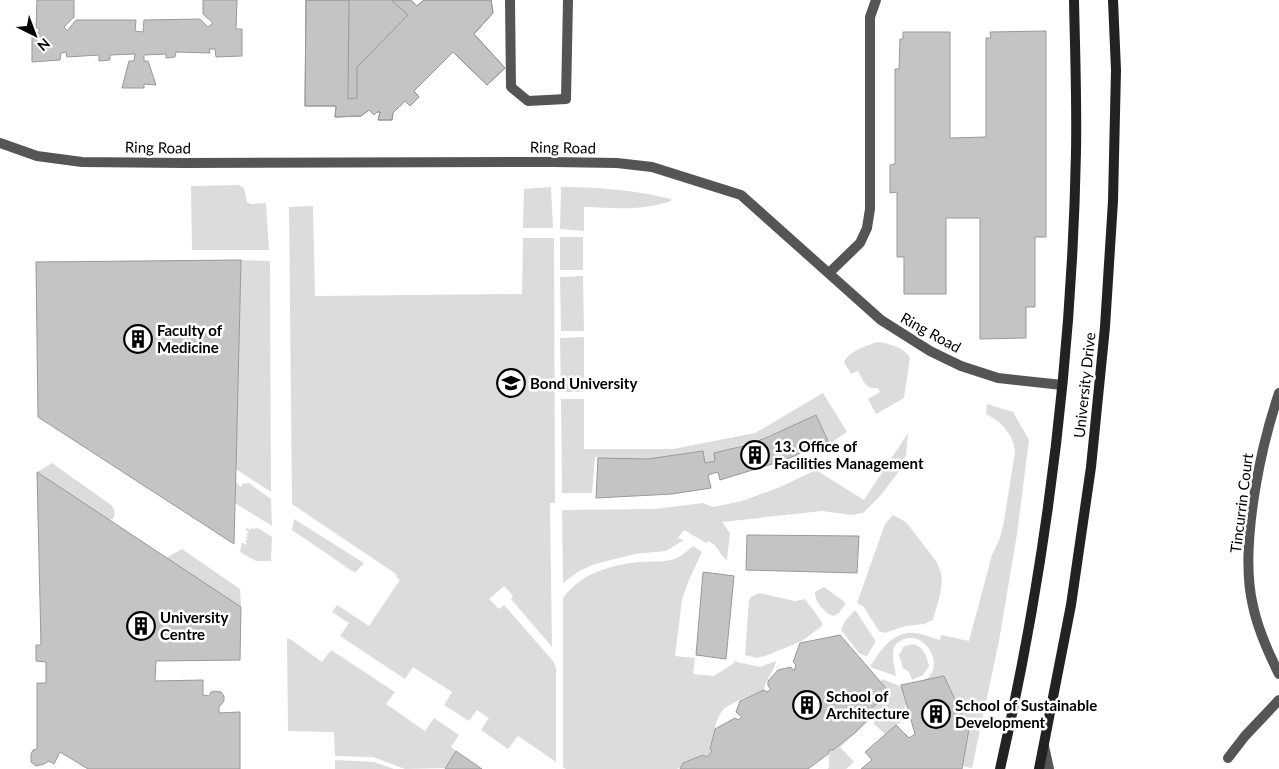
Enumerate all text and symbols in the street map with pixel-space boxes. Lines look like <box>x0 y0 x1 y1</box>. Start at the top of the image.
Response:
north arrow <box>10 10 60 60</box>
text: N <box>34 35 54 55</box>
street label: Ring Road <box>125 137 191 157</box>
street label: Ring Road <box>530 137 596 157</box>
street label: Ring Road <box>898 308 964 356</box>
place label: Faculty of Medicine <box>157 321 223 356</box>
building icon: Faculty of Medicine <box>123 324 153 354</box>
street label: University Drive <box>1070 331 1099 439</box>
school or university icon: Bond University <box>496 368 526 398</box>
place label: Bond University <box>530 374 637 392</box>
place label: 13. Office of Facilities Management <box>774 437 924 472</box>
building icon: 13. Office of Facilities Management <box>740 440 770 470</box>
street label: Tincurrin Court <box>1226 451 1256 554</box>
place label: University Centre <box>160 608 228 643</box>
building icon: University Centre <box>126 611 156 641</box>
place label: School of Architecture <box>825 687 909 722</box>
building icon: School of Architecture <box>792 690 822 720</box>
place label: School of Sustainable Development <box>955 696 1097 731</box>
building icon: School of Sustainable Development <box>921 699 951 729</box>

